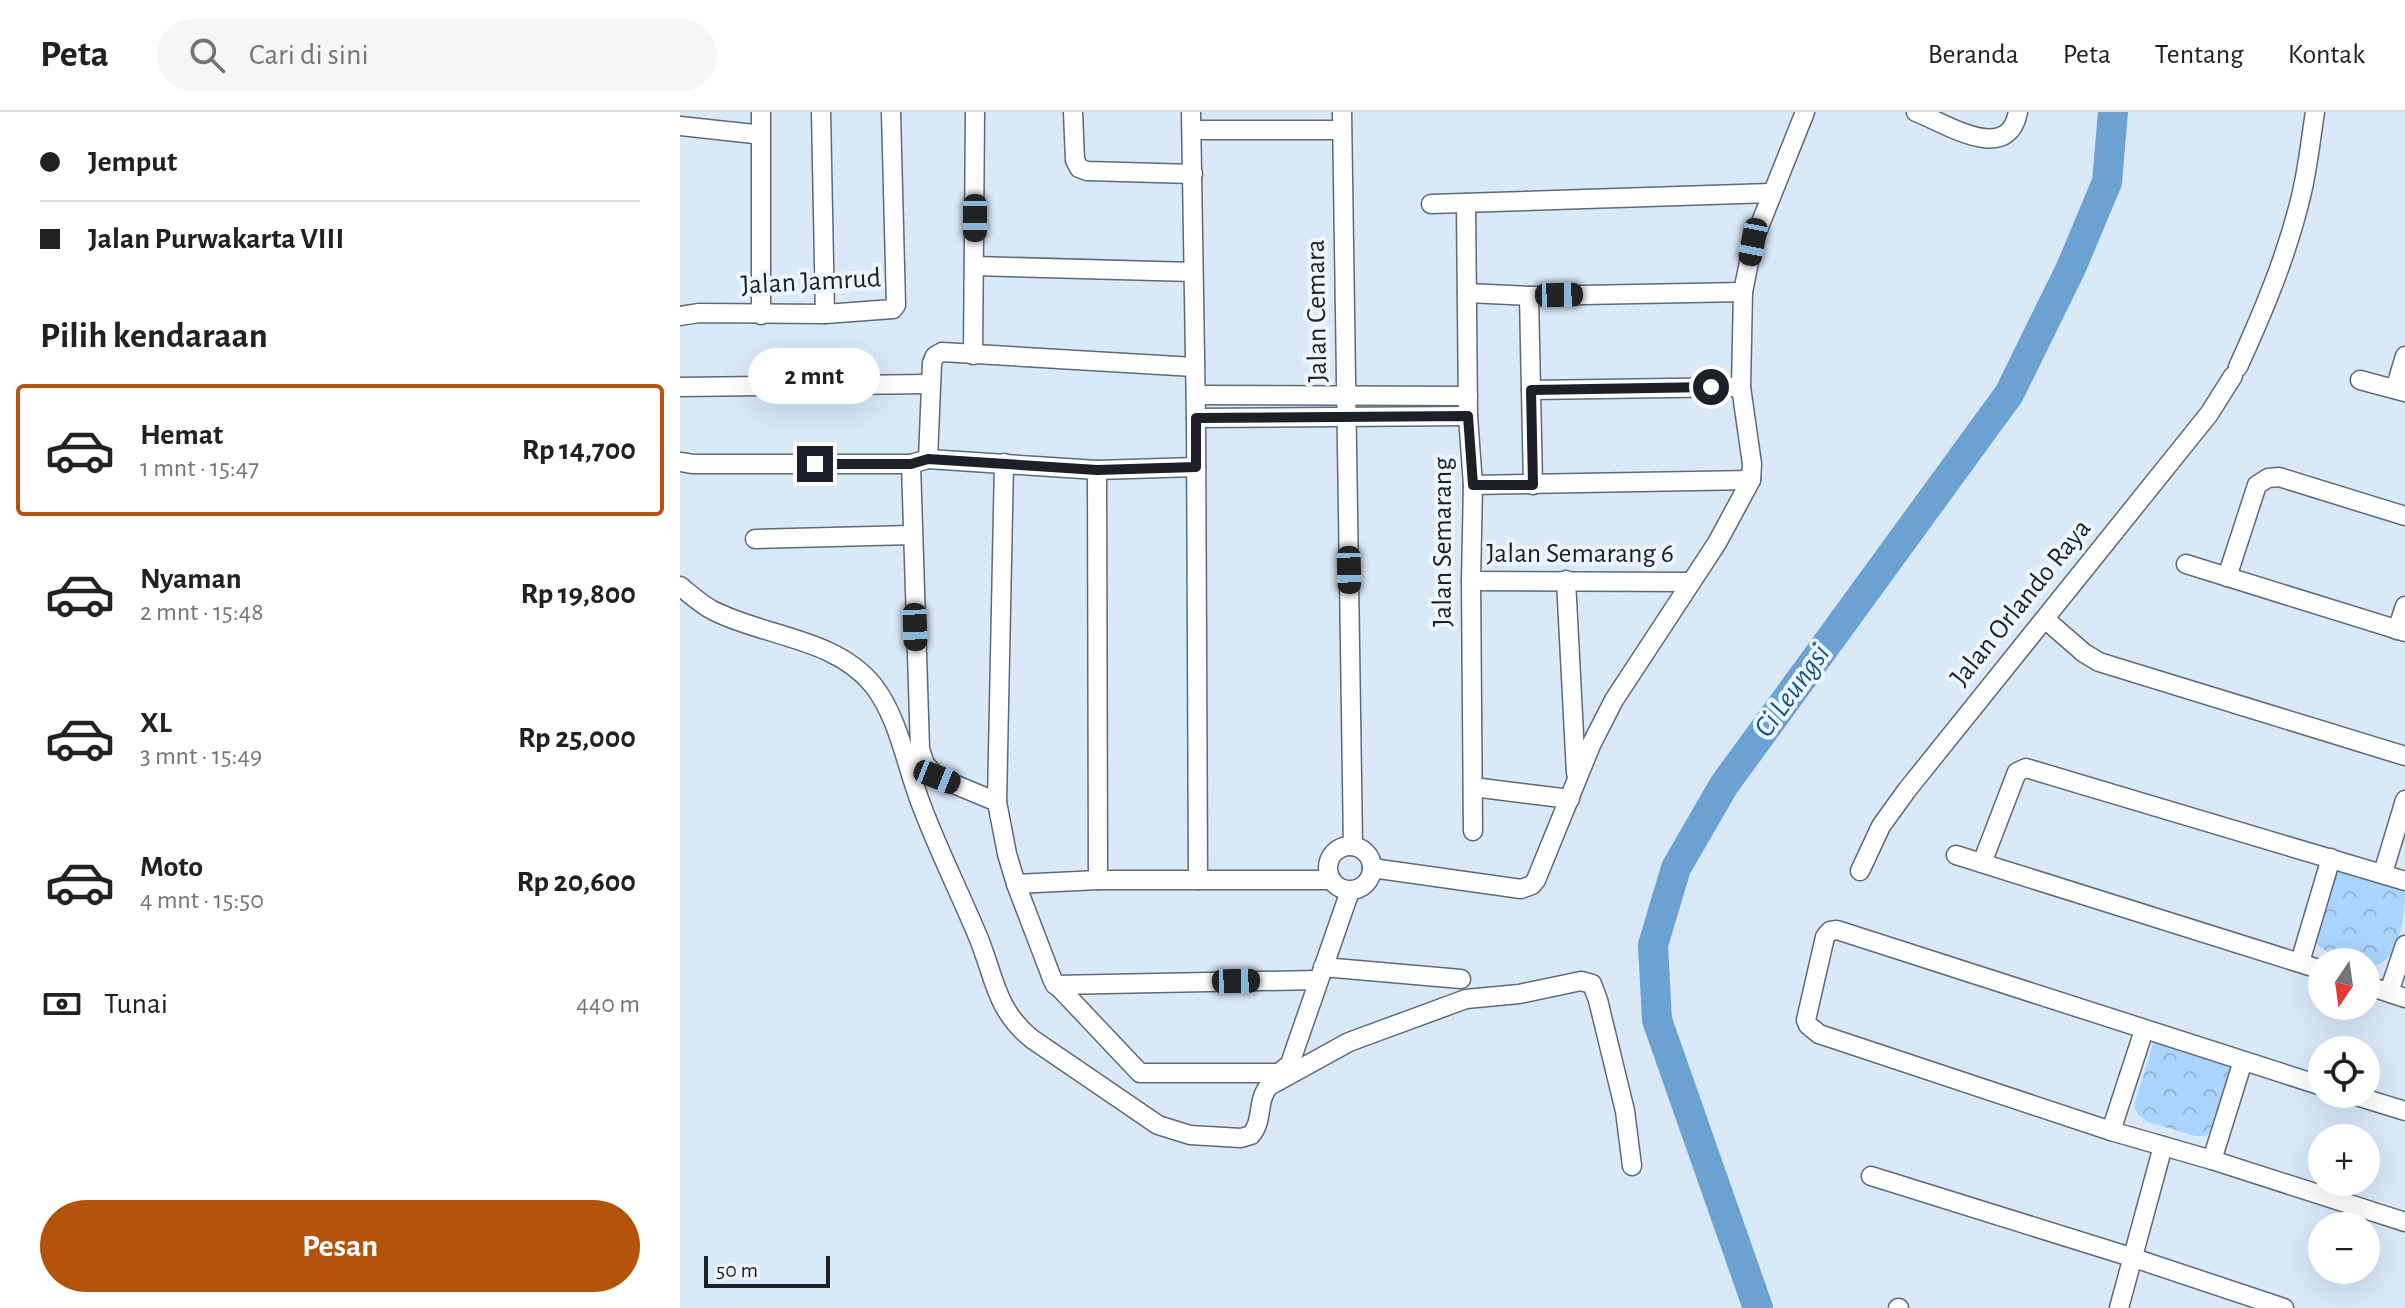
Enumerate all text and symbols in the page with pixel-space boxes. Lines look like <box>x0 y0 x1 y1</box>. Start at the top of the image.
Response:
search box <box>157 19 717 91</box>
icon: search <box>185 33 229 77</box>
text: Peta <box>40 36 109 74</box>
text: Cari di sini <box>249 40 369 70</box>
text: Beranda <box>1928 41 2019 69</box>
text: Peta <box>2063 41 2111 69</box>
text: Tentang <box>2155 41 2244 69</box>
text: Kontak <box>2288 41 2365 69</box>
text: Jemput <box>88 147 177 177</box>
car <box>963 194 987 242</box>
car <box>1737 216 1769 268</box>
text: Jalan Purwakarta VIII <box>88 224 344 254</box>
street label: Jalan Cemara <box>1302 239 1332 383</box>
street label: Jalan Jamrud <box>740 264 882 300</box>
car <box>1535 283 1583 307</box>
text: Pilih kendaraan <box>40 318 268 354</box>
callout: 2 mnt <box>749 348 881 404</box>
text: 2 mnt <box>784 363 844 389</box>
route start <box>1693 369 1729 405</box>
icon: car <box>44 414 116 486</box>
text: Hemat <box>140 420 223 450</box>
text: Rp 14,700 <box>522 435 636 465</box>
route end <box>797 446 833 482</box>
text: 1 mnt · 15:47 <box>140 455 259 481</box>
street label: Jalan Semarang <box>1429 457 1457 627</box>
street label: Jalan Orlando Raya <box>1945 514 2097 692</box>
street label: Jalan Semarang 6 <box>1486 540 1674 568</box>
car <box>1337 546 1361 594</box>
icon: car <box>44 558 116 630</box>
text: Nyaman <box>140 564 242 594</box>
text: Rp 19,800 <box>521 579 636 609</box>
text: 2 mnt · 15:48 <box>140 599 264 625</box>
car <box>902 603 928 651</box>
water label: Ci Leungsi <box>1749 639 1835 743</box>
icon: car <box>44 702 116 774</box>
text: XL <box>140 708 172 738</box>
text: Rp 25,000 <box>518 723 636 753</box>
text: 3 mnt · 15:49 <box>140 743 262 769</box>
car <box>910 757 964 797</box>
icon: car <box>44 846 116 918</box>
text: Moto <box>140 852 203 882</box>
text: Rp 20,600 <box>516 867 636 897</box>
text: 4 mnt · 15:50 <box>140 887 264 913</box>
north arrow <box>2308 948 2380 1020</box>
map controls <box>2308 948 2380 1284</box>
car <box>1212 969 1260 993</box>
icon: cash <box>40 982 84 1026</box>
text: Tunai <box>104 989 168 1019</box>
text: 440 m <box>576 991 640 1017</box>
button: locate <box>2308 1036 2380 1108</box>
button: + <box>2308 1124 2380 1196</box>
button: Pesan <box>40 1200 640 1292</box>
button: − <box>2308 1212 2380 1284</box>
scale bar <box>704 1252 830 1288</box>
text: 50 m <box>716 1259 758 1281</box>

